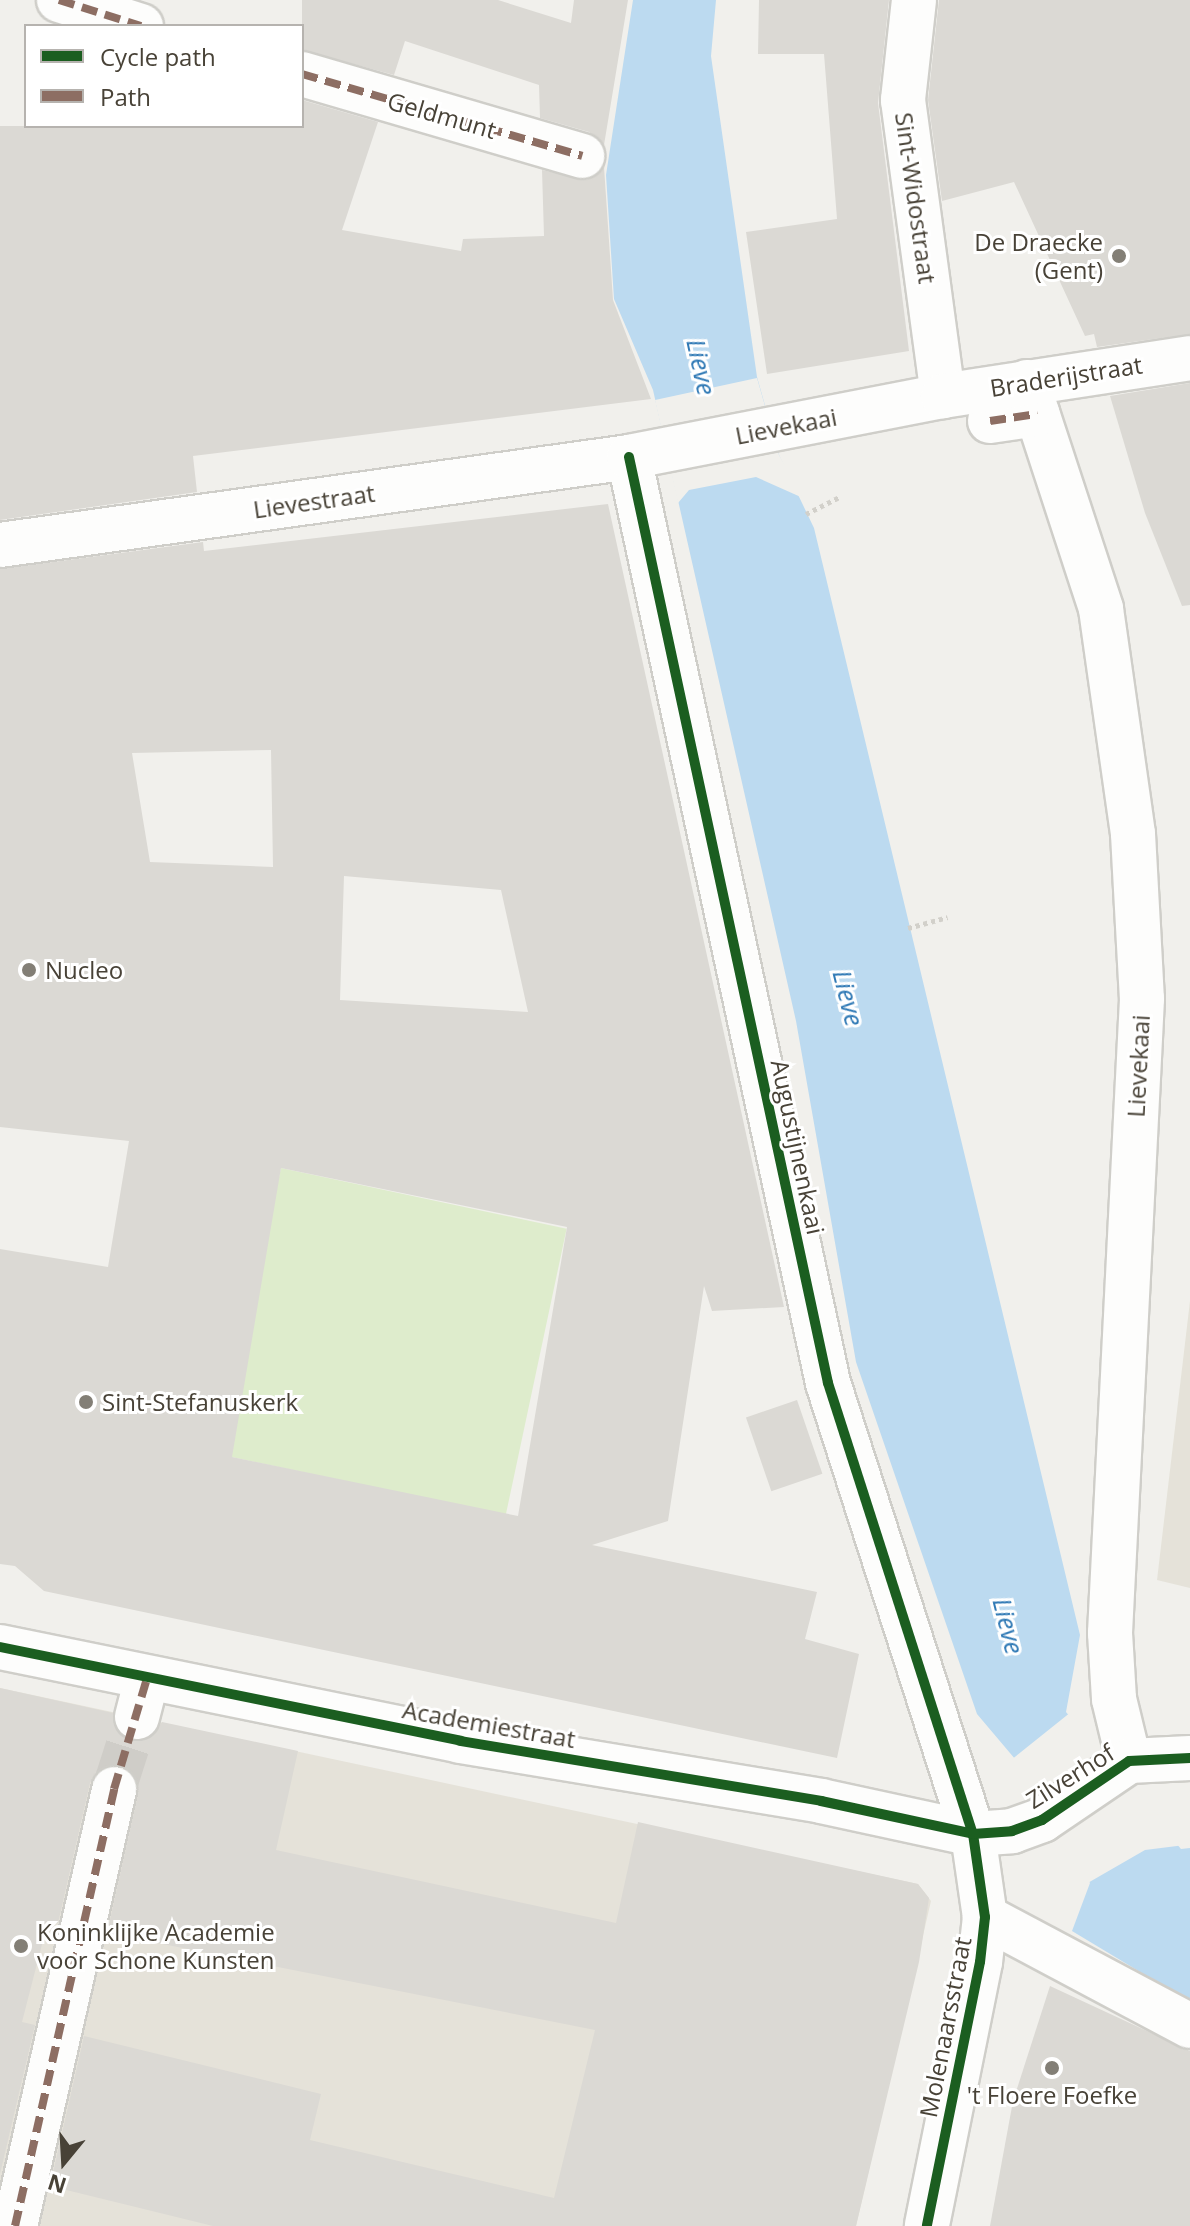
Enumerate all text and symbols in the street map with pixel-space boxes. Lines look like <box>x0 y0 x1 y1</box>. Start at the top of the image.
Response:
legend <box>24 24 304 128</box>
text: Cycle path <box>100 40 216 73</box>
text: Path <box>100 80 151 113</box>
street label: Geldmunt <box>384 86 500 144</box>
street label: Sint-Widostraat <box>890 111 942 285</box>
place label: De Draecke (Gent) <box>974 228 1103 284</box>
marker: De Draecke (Gent) <box>1110 247 1128 265</box>
water label: Lieve <box>680 336 722 398</box>
street label: Braderijstraat <box>988 350 1144 402</box>
street label: Lievekaai <box>733 402 839 450</box>
street label: Lievestraat <box>251 478 377 524</box>
place label: Nucleo <box>45 956 123 984</box>
marker: Nucleo <box>20 961 38 979</box>
water label: Lieve <box>826 967 870 1029</box>
street label: Lievekaai <box>1121 1014 1155 1118</box>
street label: Augustijnenkaai <box>765 1057 831 1237</box>
place label: Sint-Stefanuskerk <box>102 1388 298 1416</box>
marker: Sint-Stefanuskerk <box>77 1393 95 1411</box>
water label: Lieve <box>986 1595 1030 1657</box>
street label: Academiestraat <box>400 1695 578 1753</box>
street label: Zilverhof <box>1021 1738 1119 1814</box>
place label: Koninklijke Academie voor Schone Kunsten <box>37 1918 275 1974</box>
street label: Molenaarsstraat <box>913 1934 977 2120</box>
marker: Koninklijke Academie voor Schone Kunsten <box>12 1937 30 1955</box>
marker: 't Floere Foefke <box>1043 2059 1061 2077</box>
place label: 't Floere Foefke <box>967 2081 1137 2109</box>
north arrow <box>24 2122 104 2202</box>
text: N <box>43 2168 70 2202</box>

